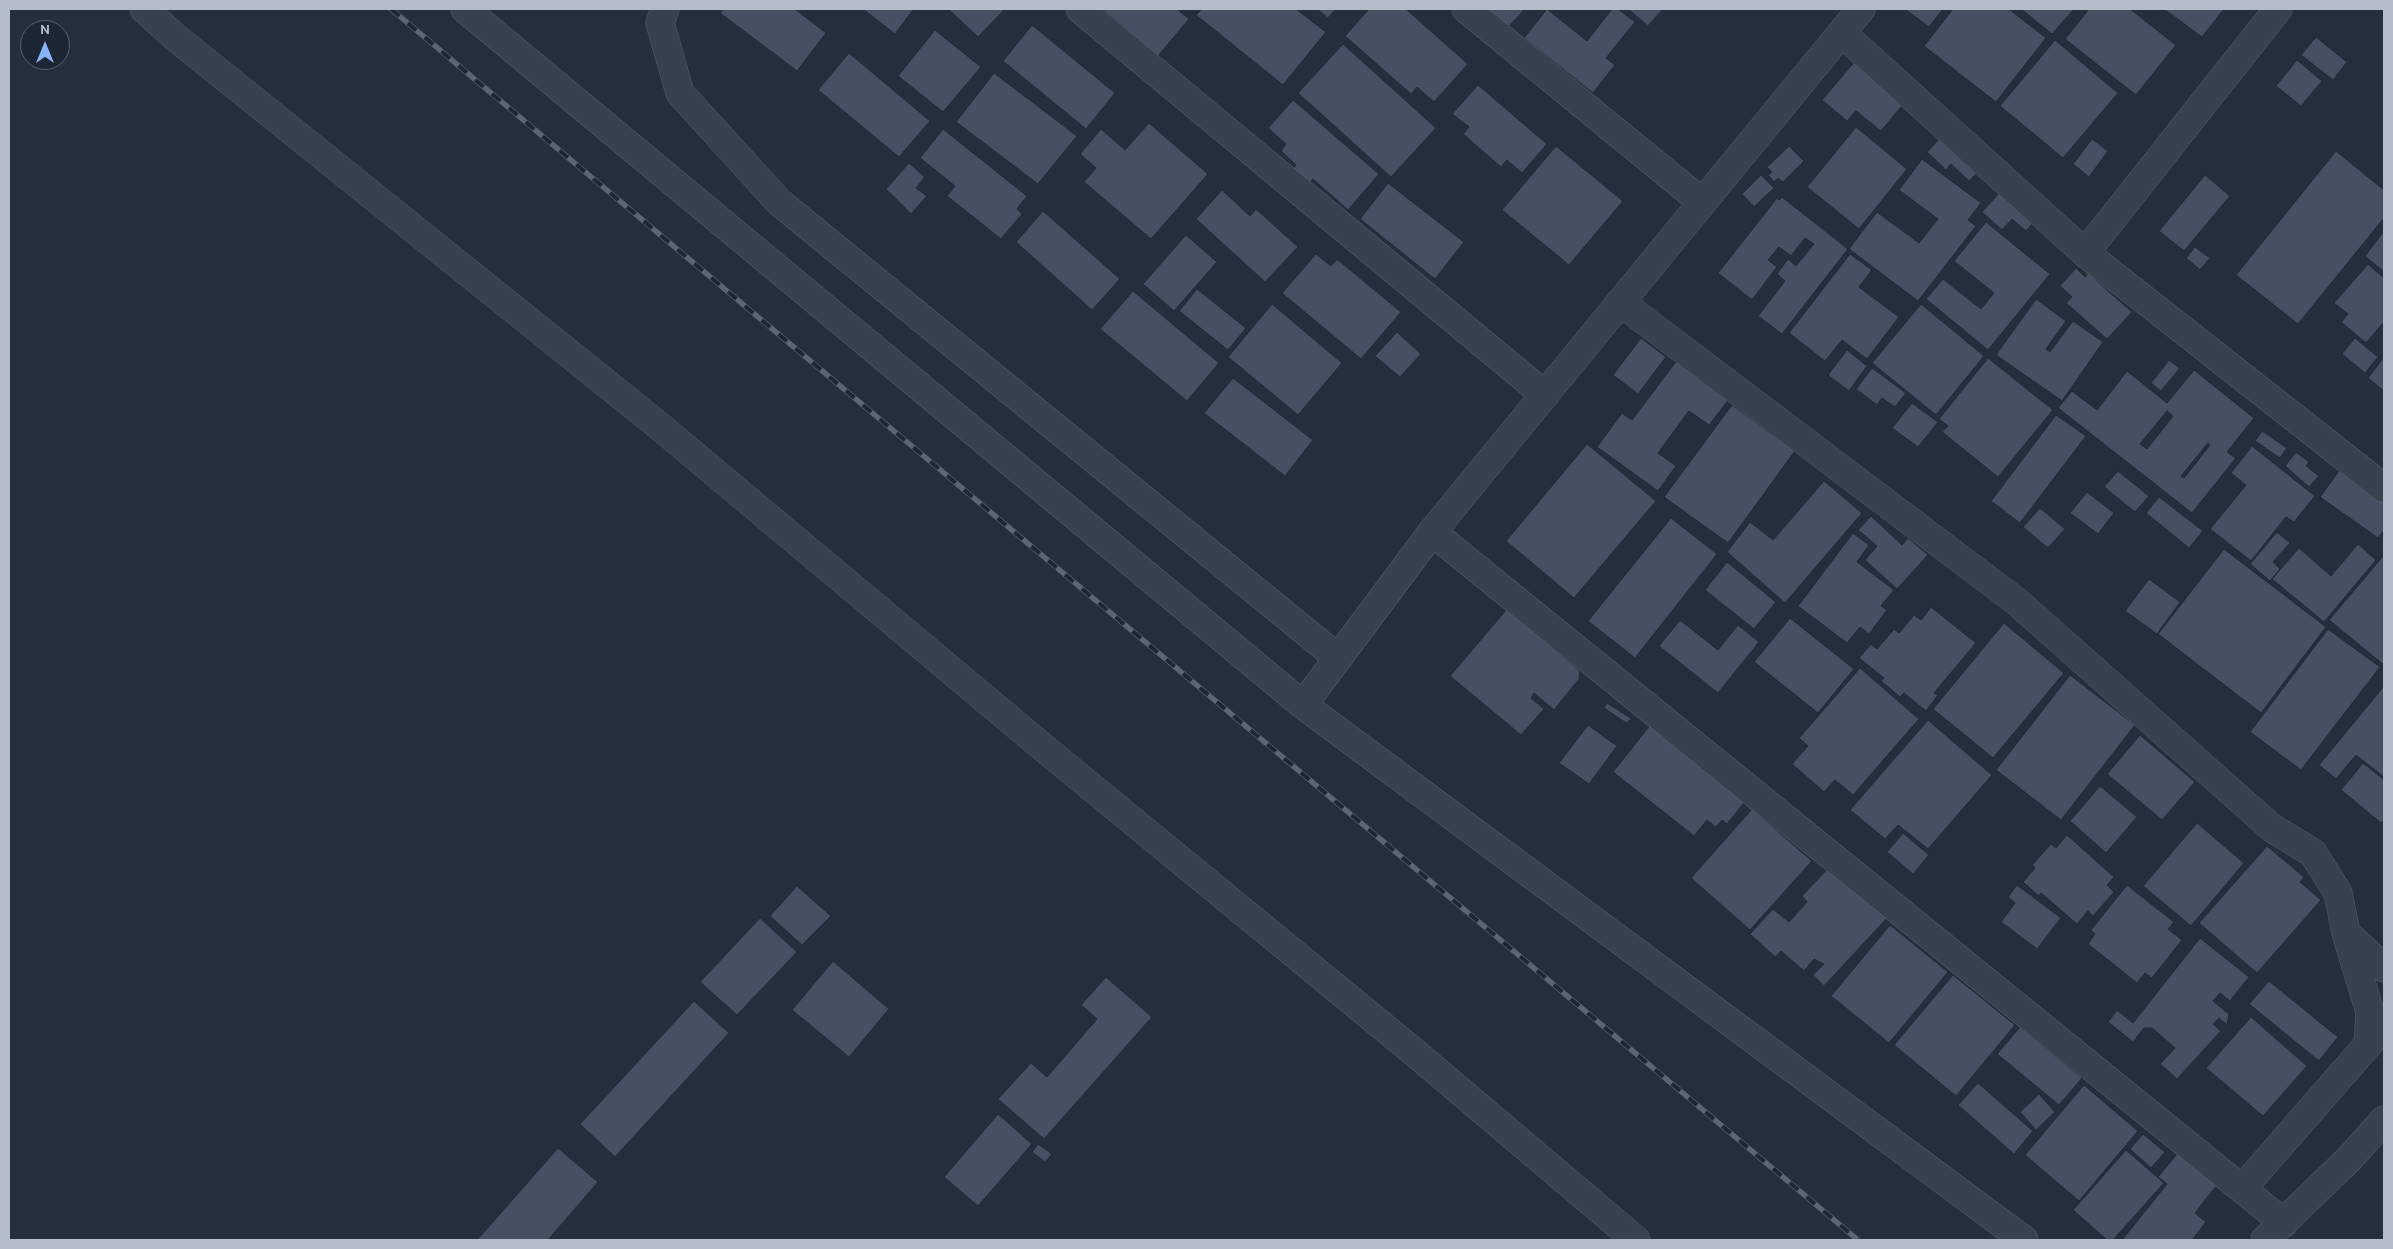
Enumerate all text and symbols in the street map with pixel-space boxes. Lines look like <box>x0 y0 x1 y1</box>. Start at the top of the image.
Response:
north arrow <box>20 20 70 70</box>
text: N <box>40 22 50 39</box>

